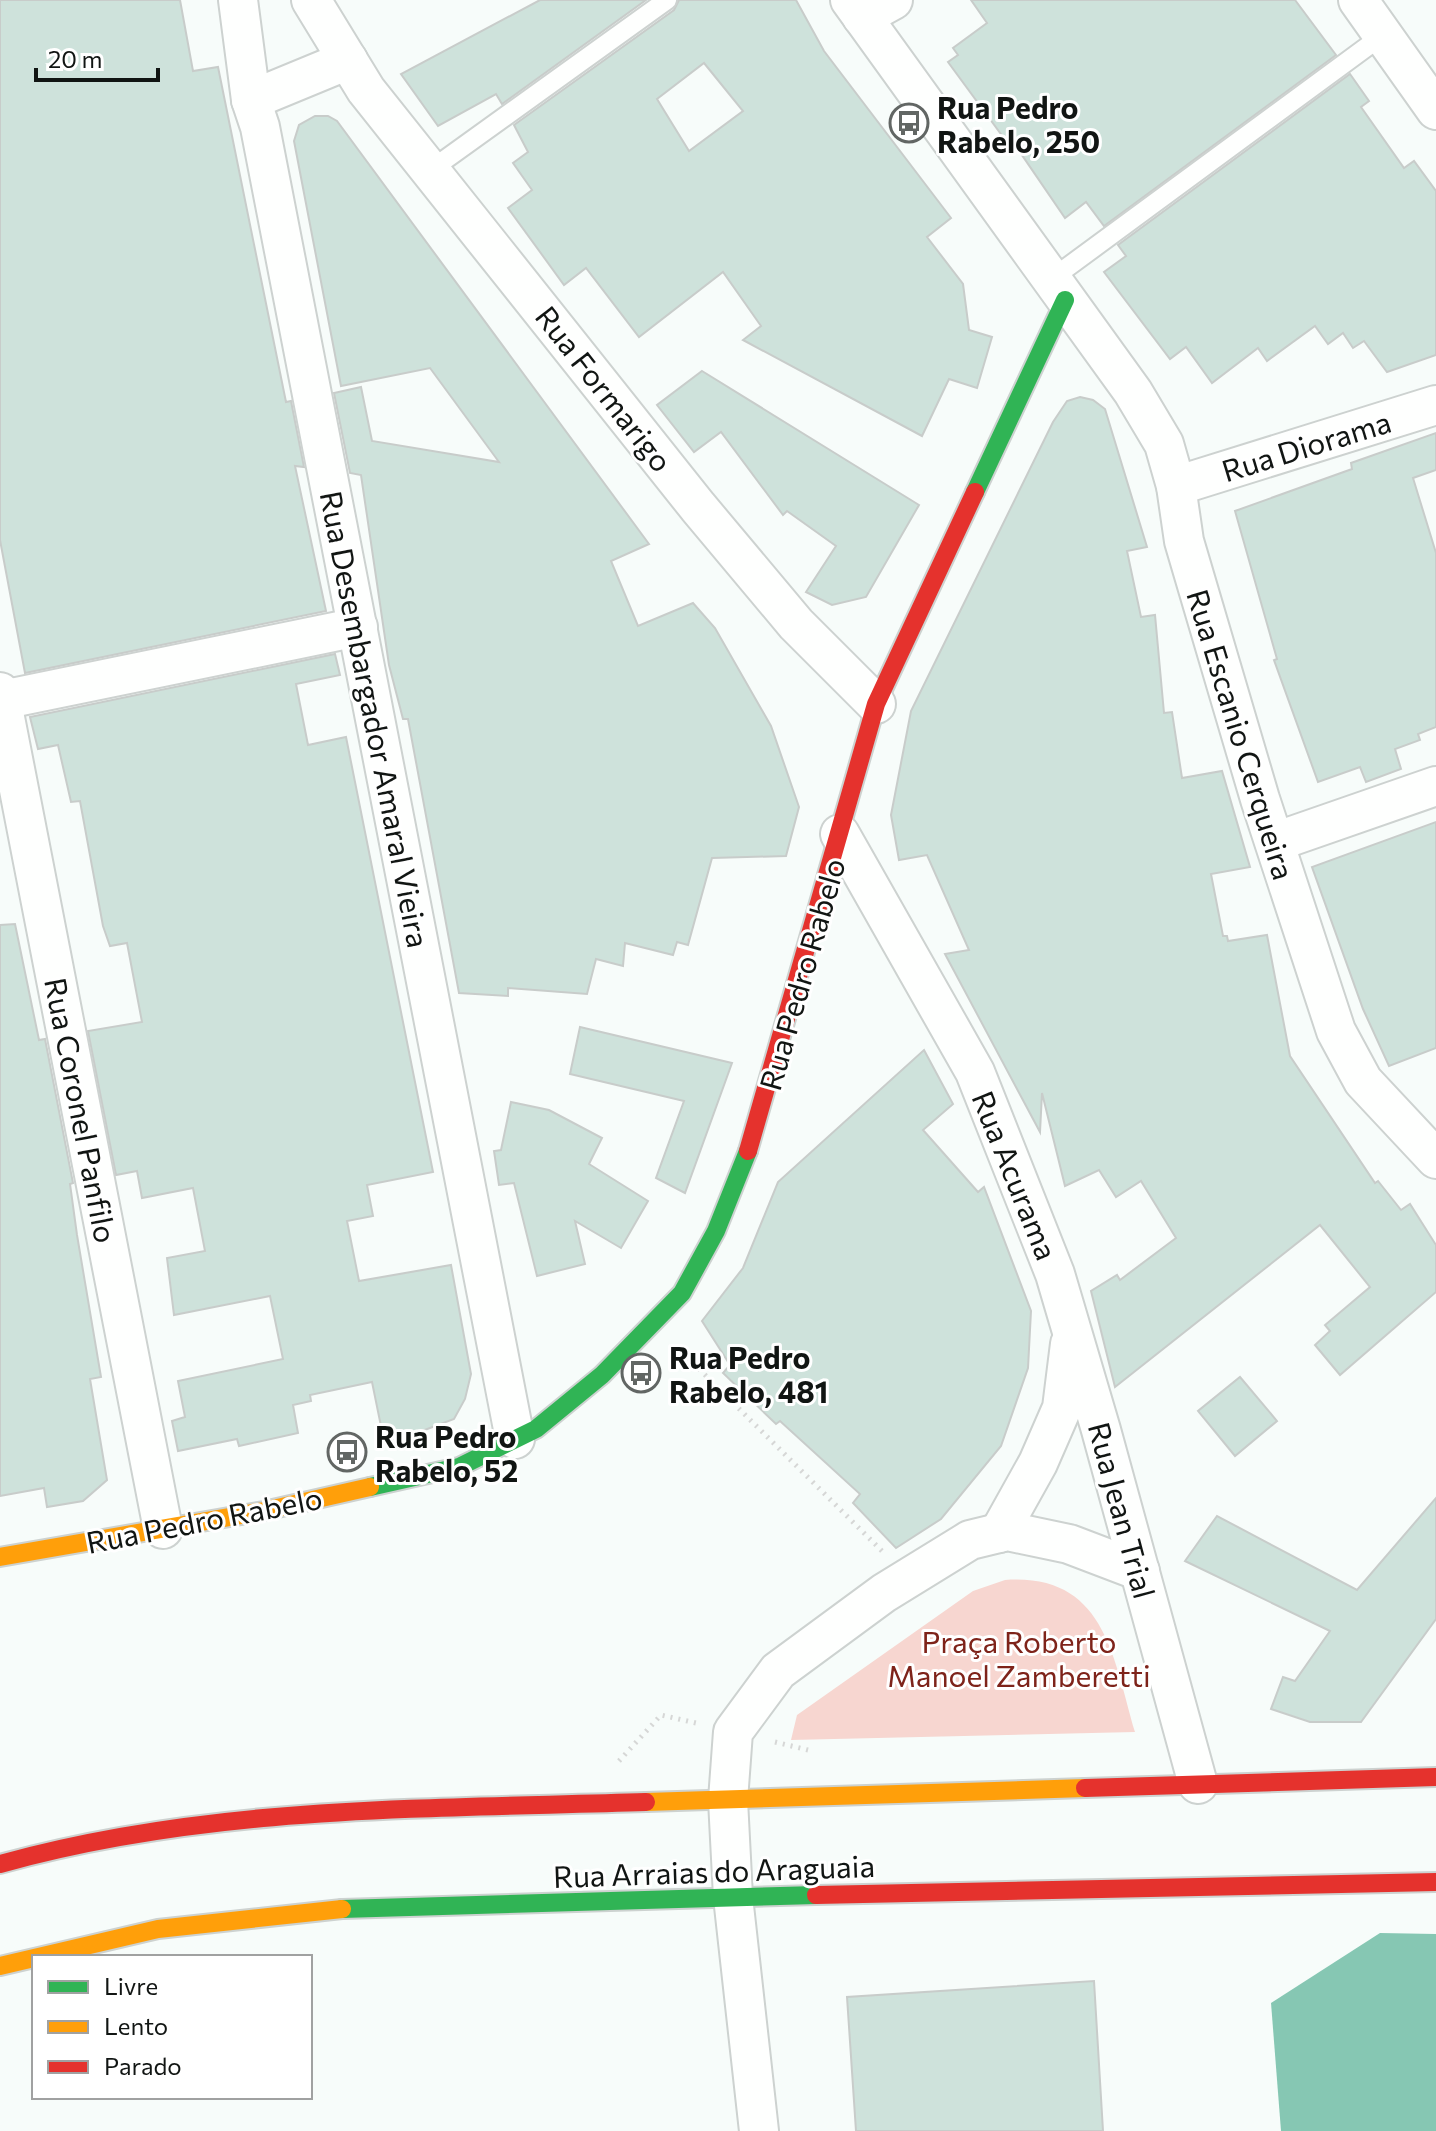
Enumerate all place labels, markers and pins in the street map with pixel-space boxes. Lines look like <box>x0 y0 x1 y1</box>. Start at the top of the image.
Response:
place label: Rua Pedro Rabelo, 250 <box>937 88 1100 159</box>
bus stop icon: Rua Pedro Rabelo, 250 <box>888 102 930 144</box>
place label: Rua Pedro Rabelo, 481 <box>669 1338 828 1409</box>
bus stop icon: Rua Pedro Rabelo, 481 <box>620 1352 662 1394</box>
place label: Rua Pedro Rabelo, 52 <box>375 1417 518 1488</box>
bus stop icon: Rua Pedro Rabelo, 52 <box>326 1431 368 1473</box>

